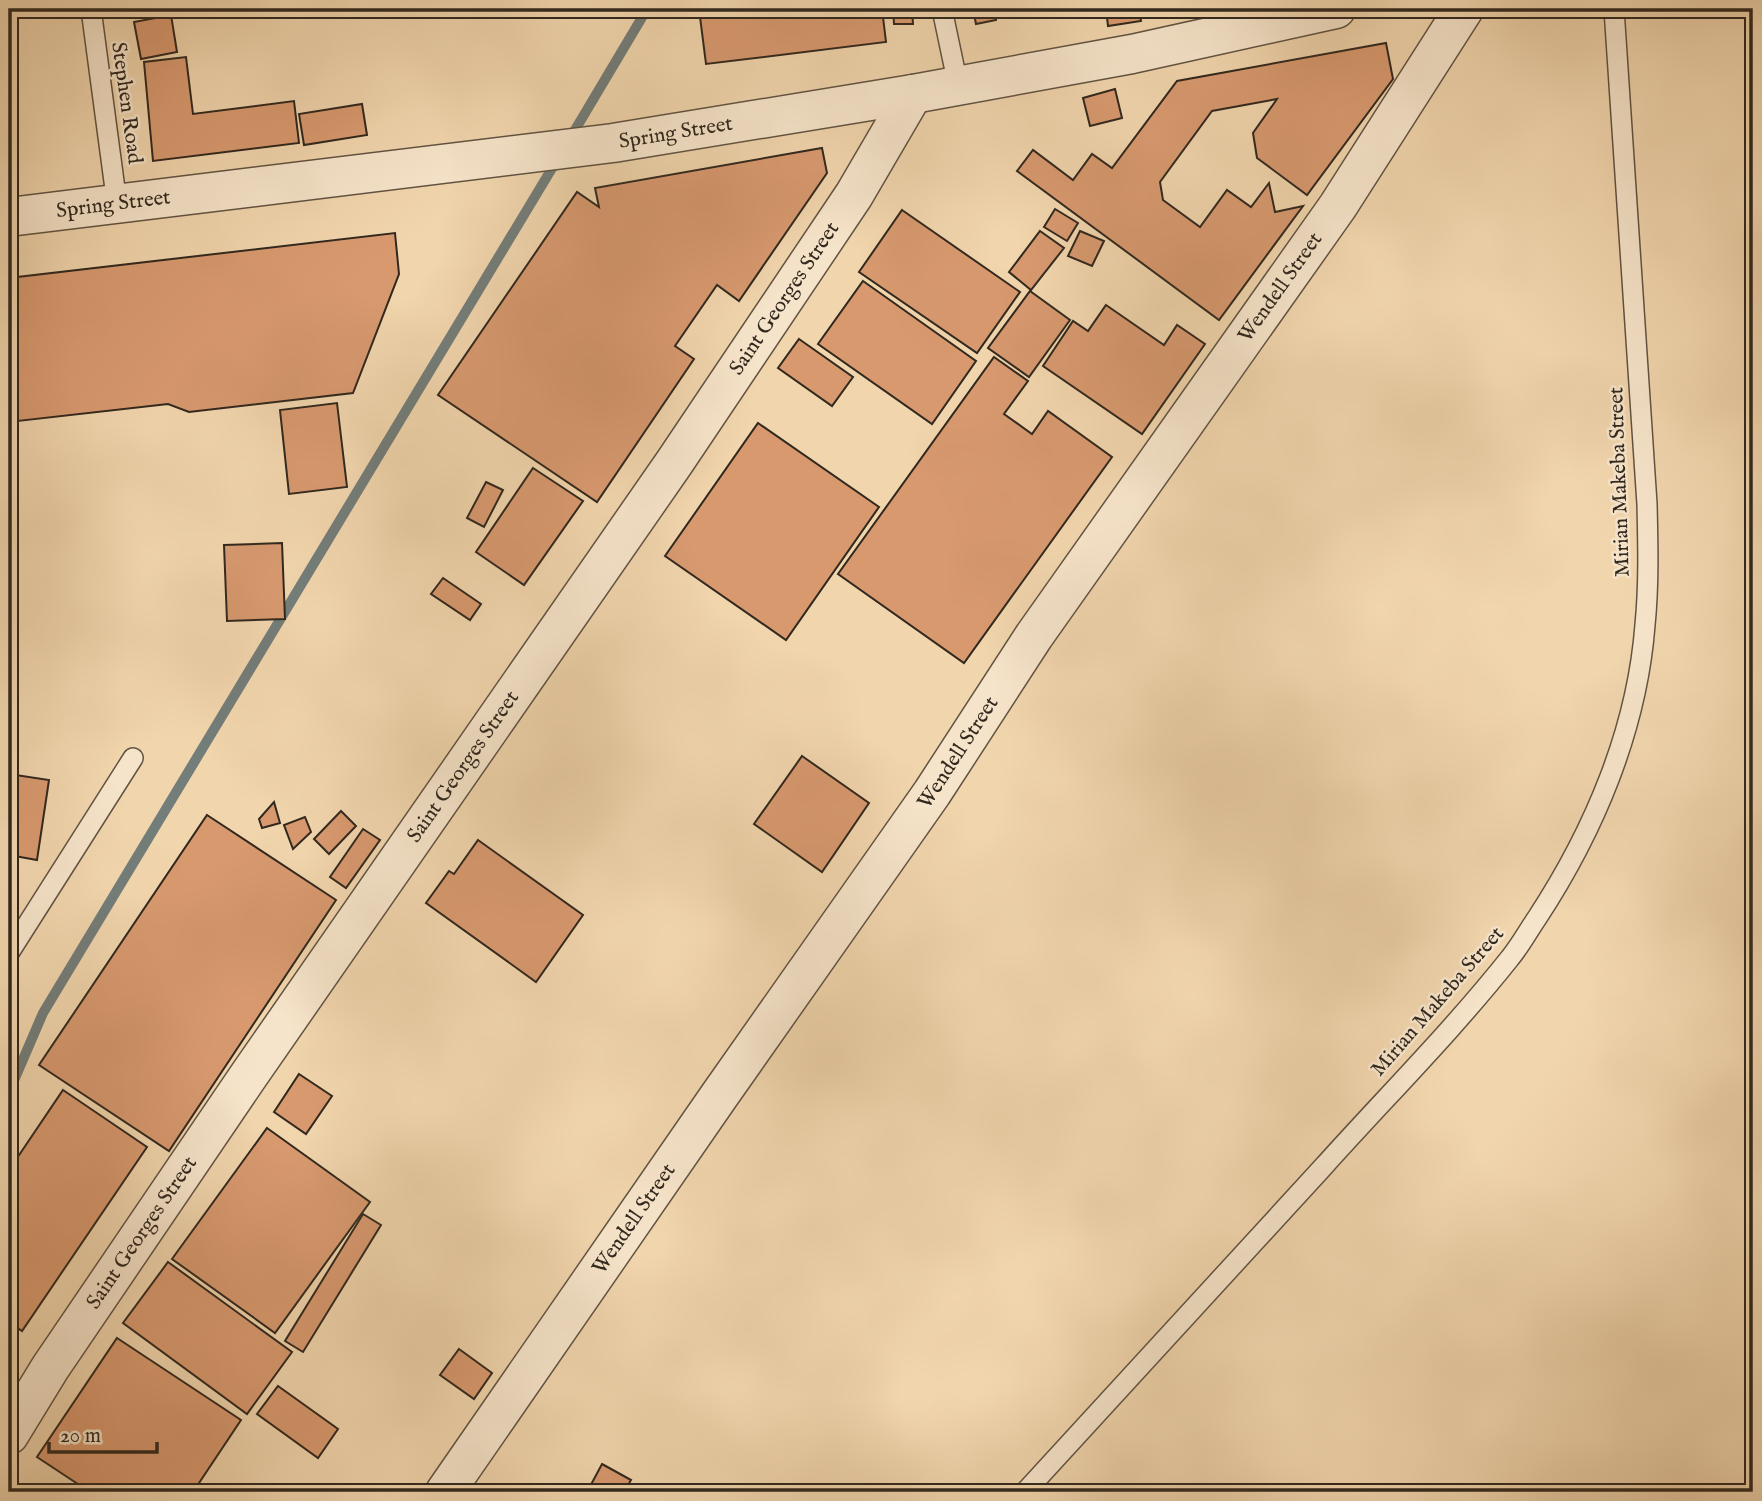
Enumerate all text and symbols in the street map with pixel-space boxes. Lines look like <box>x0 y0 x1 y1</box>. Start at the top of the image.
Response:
street label: Stephen Road <box>104 40 148 167</box>
street label: Spring Street <box>617 110 735 155</box>
street label: Spring Street <box>55 184 172 225</box>
street label: Saint Georges Street <box>723 217 846 380</box>
street label: Wendell Street <box>1232 227 1329 348</box>
street label: Mirian Makeba Street <box>1603 387 1637 577</box>
street label: Saint Georges Street <box>401 686 525 848</box>
street label: Wendell Street <box>912 691 1005 814</box>
street label: Mirian Makeba Street <box>1365 921 1511 1083</box>
street label: Saint Georges Street <box>80 1151 203 1314</box>
street label: Wendell Street <box>586 1158 682 1280</box>
scale bar <box>49 1410 158 1454</box>
text: 20 m <box>60 1423 101 1450</box>

